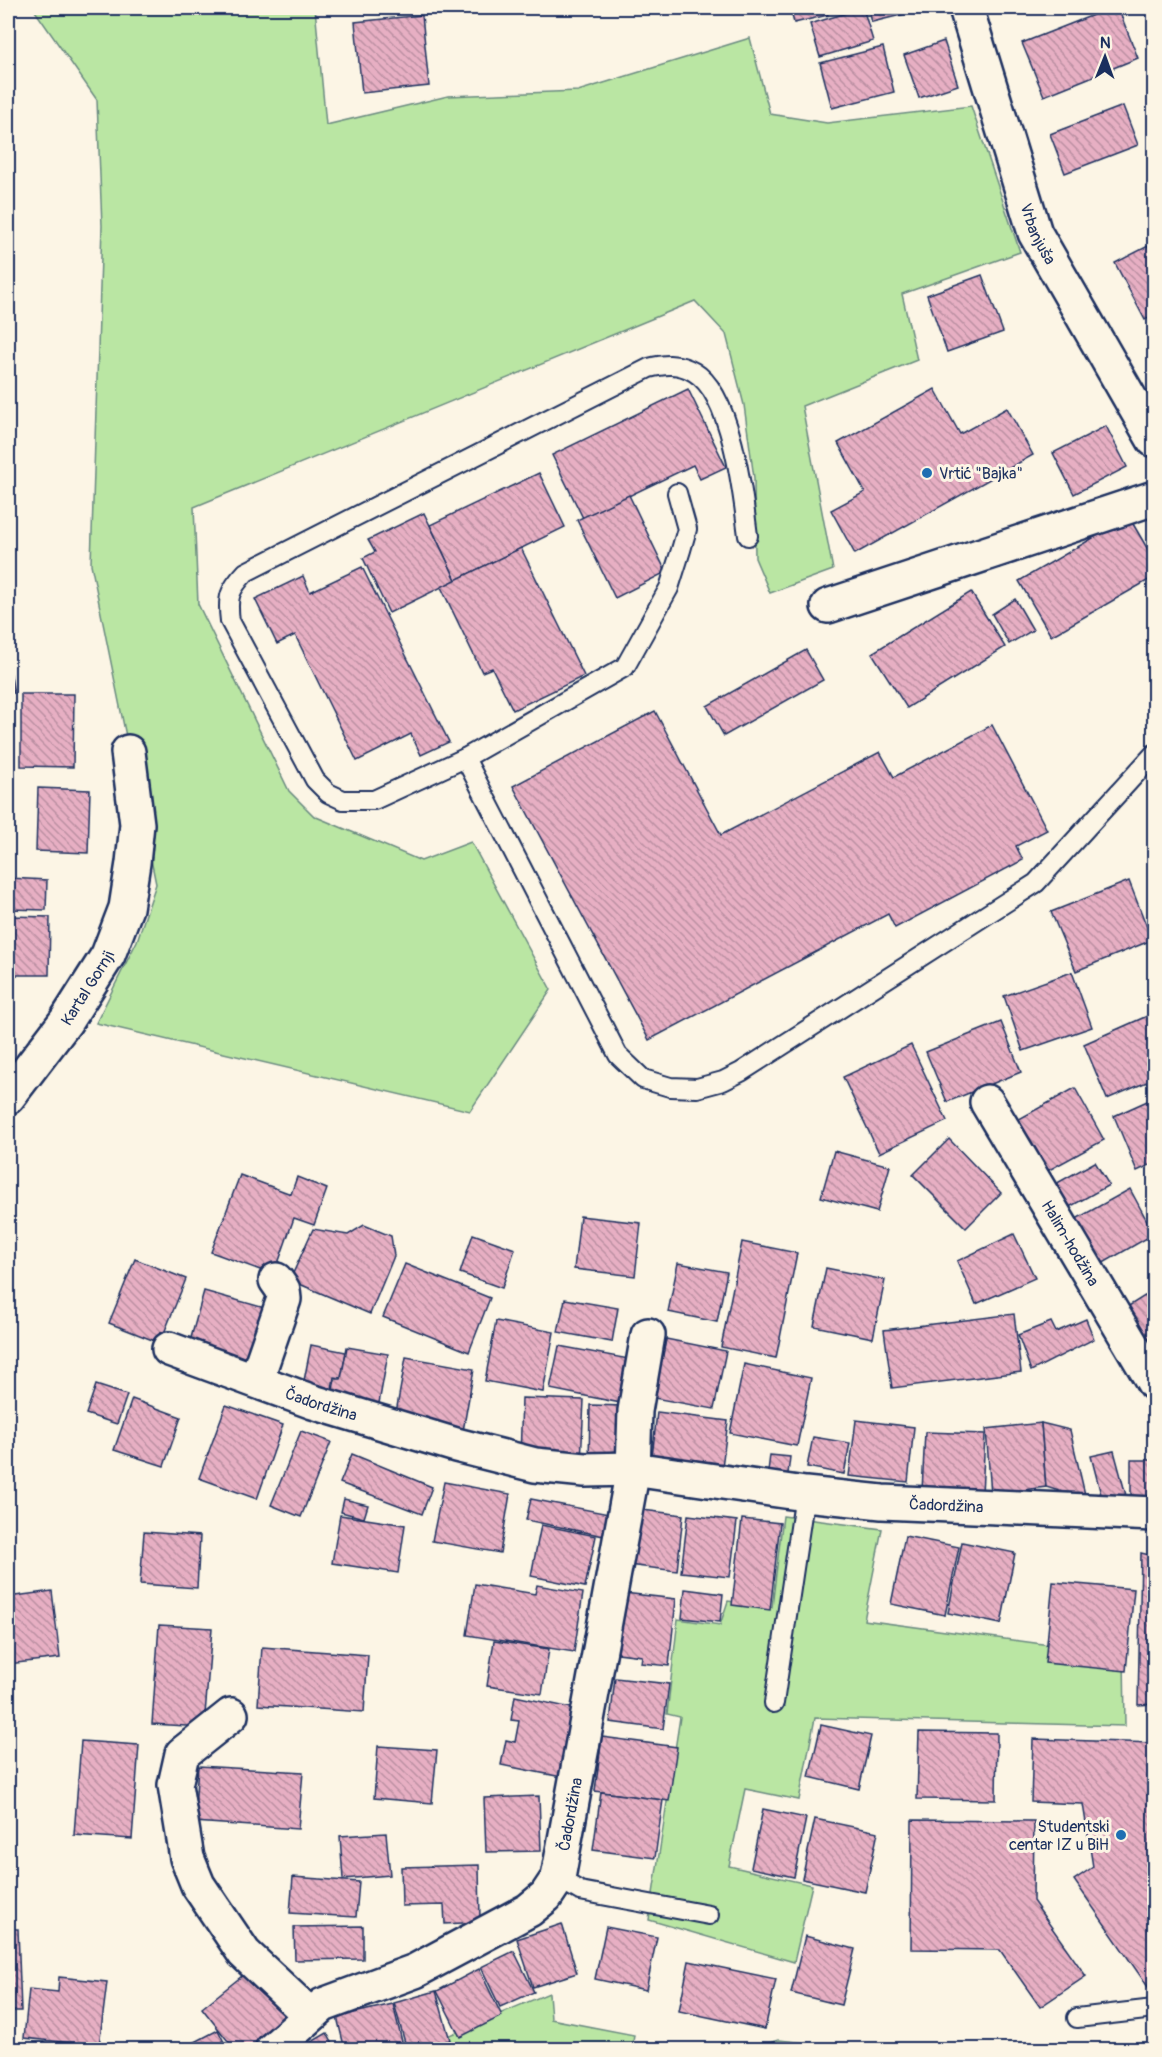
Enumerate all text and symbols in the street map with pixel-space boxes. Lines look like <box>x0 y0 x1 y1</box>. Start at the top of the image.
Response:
north arrow <box>1075 27 1135 87</box>
text: N <box>1100 33 1111 53</box>
street label: Vrbanjuša <box>1015 201 1060 268</box>
place label: Vrtić "Bajka" <box>939 464 1023 484</box>
marker: Vrtić "Bajka" <box>920 466 934 480</box>
street label: Kartal Gornji <box>57 948 120 1029</box>
street label: Halim-hodžina <box>1037 1197 1103 1290</box>
street label: Čadordžina <box>282 1384 359 1426</box>
street label: Čadordžina <box>909 1494 984 1517</box>
street label: Čadordžina <box>554 1776 587 1853</box>
place label: Studentski centar IZ u BiH <box>1009 1817 1109 1855</box>
marker: Studentski centar IZ u BiH <box>1114 1828 1128 1842</box>

